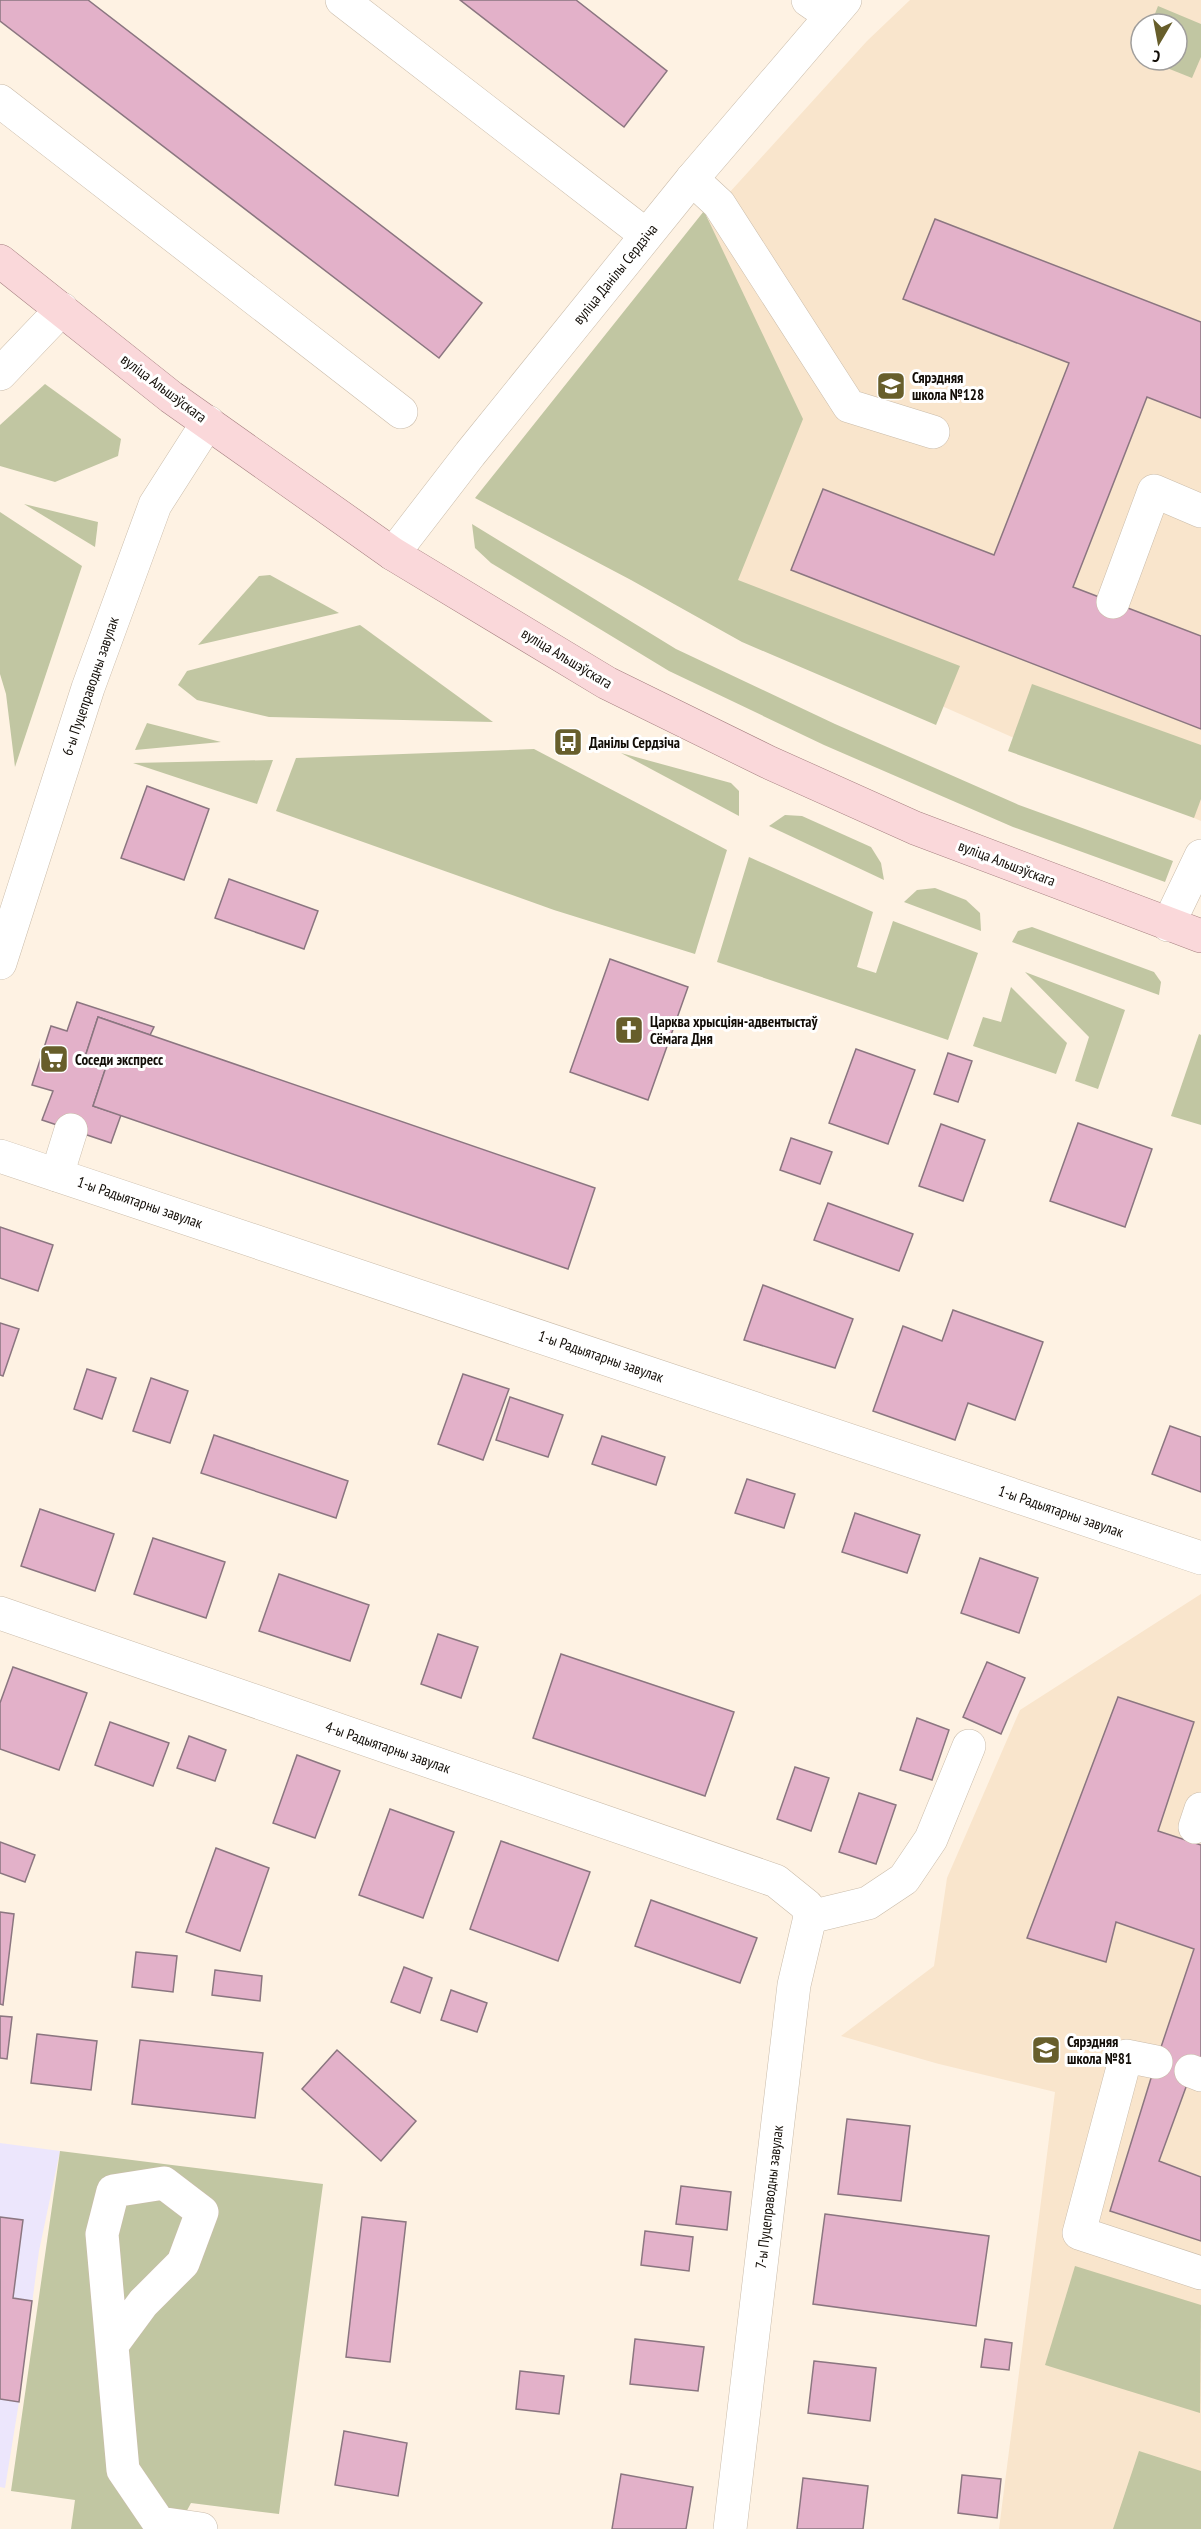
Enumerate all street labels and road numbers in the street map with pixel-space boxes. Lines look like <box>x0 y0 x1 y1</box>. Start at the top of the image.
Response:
street label: вуліца Данілы Сердзіча <box>569 220 661 328</box>
street label: вуліца Альшэўскага <box>117 350 211 426</box>
street label: 6-ы Пуцеправодны завулак <box>57 614 123 758</box>
street label: вуліца Альшэўскага <box>518 623 616 693</box>
street label: вуліца Альшэўскага <box>956 836 1058 890</box>
street label: 1-ы Радыятарны завулак <box>75 1172 205 1232</box>
street label: 1-ы Радыятарны завулак <box>536 1326 666 1386</box>
street label: 1-ы Радыятарны завулак <box>996 1481 1126 1541</box>
street label: 4-ы Радыятарны завулак <box>323 1717 453 1777</box>
street label: 7-ы Пуцеправодны завулак <box>751 2124 787 2270</box>

